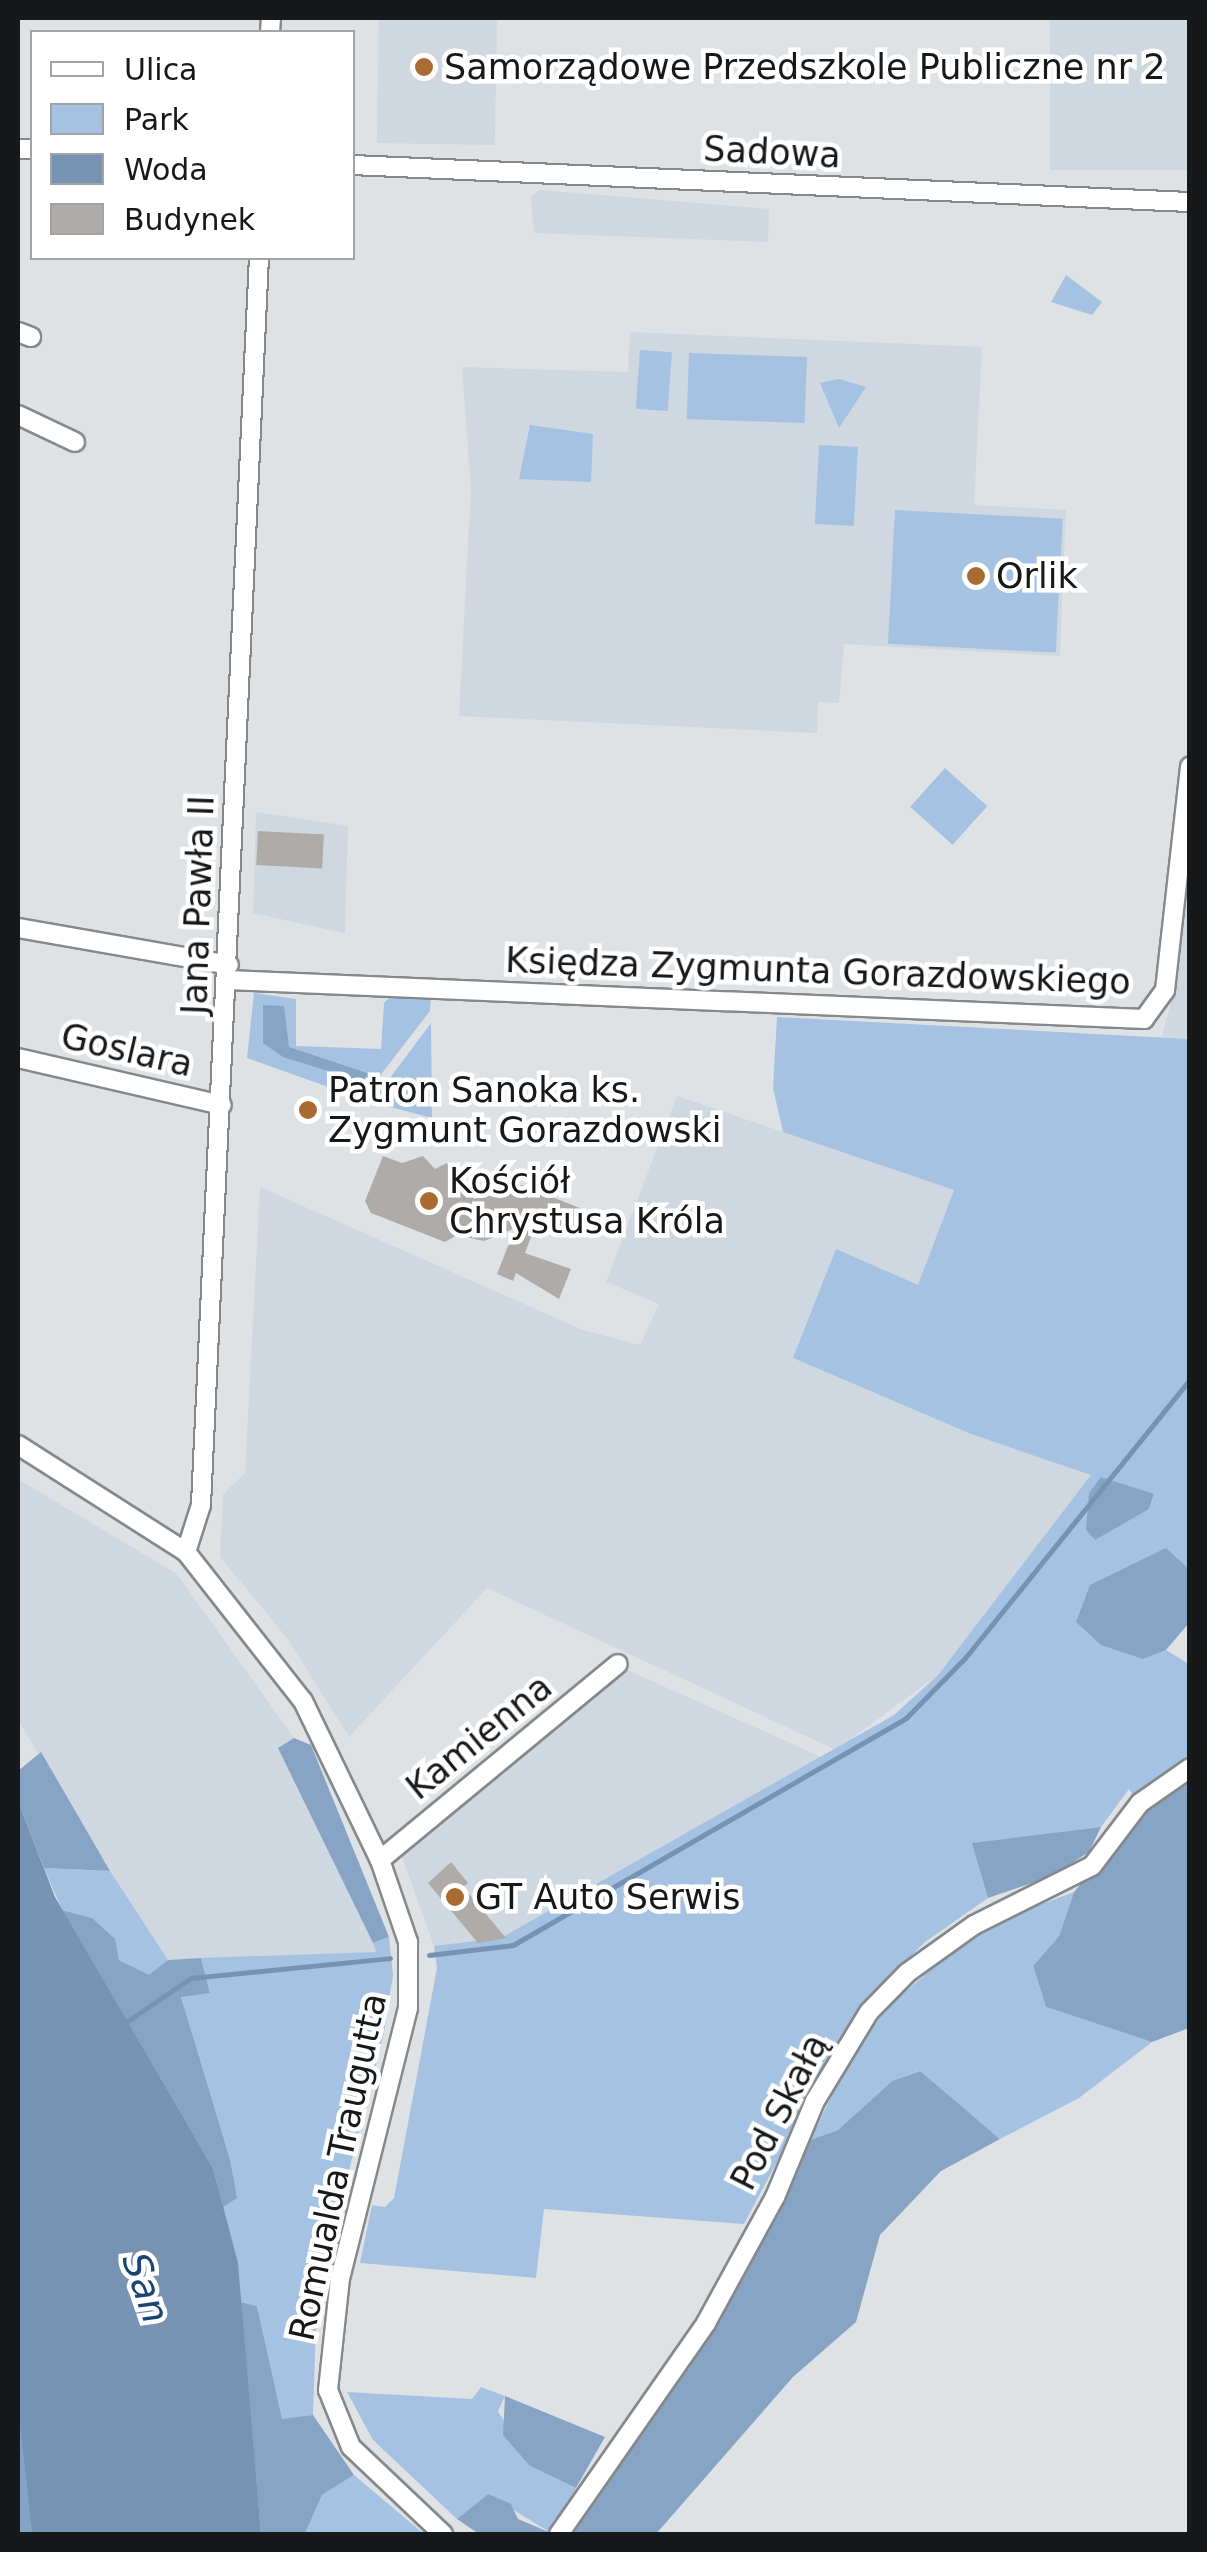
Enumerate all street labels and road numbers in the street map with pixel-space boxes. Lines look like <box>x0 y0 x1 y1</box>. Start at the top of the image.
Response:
street label: Sadowa <box>702 127 842 177</box>
street label: Jana Pawła II <box>173 795 223 1015</box>
street label: Księdza Zygmunta Gorazdowskiego <box>505 939 1131 1003</box>
street label: Goslara <box>57 1014 197 1086</box>
street label: Kamienna <box>398 1666 560 1808</box>
street label: Romualda Traugutta <box>281 1990 395 2344</box>
street label: Pod Skałą <box>722 2027 836 2197</box>

